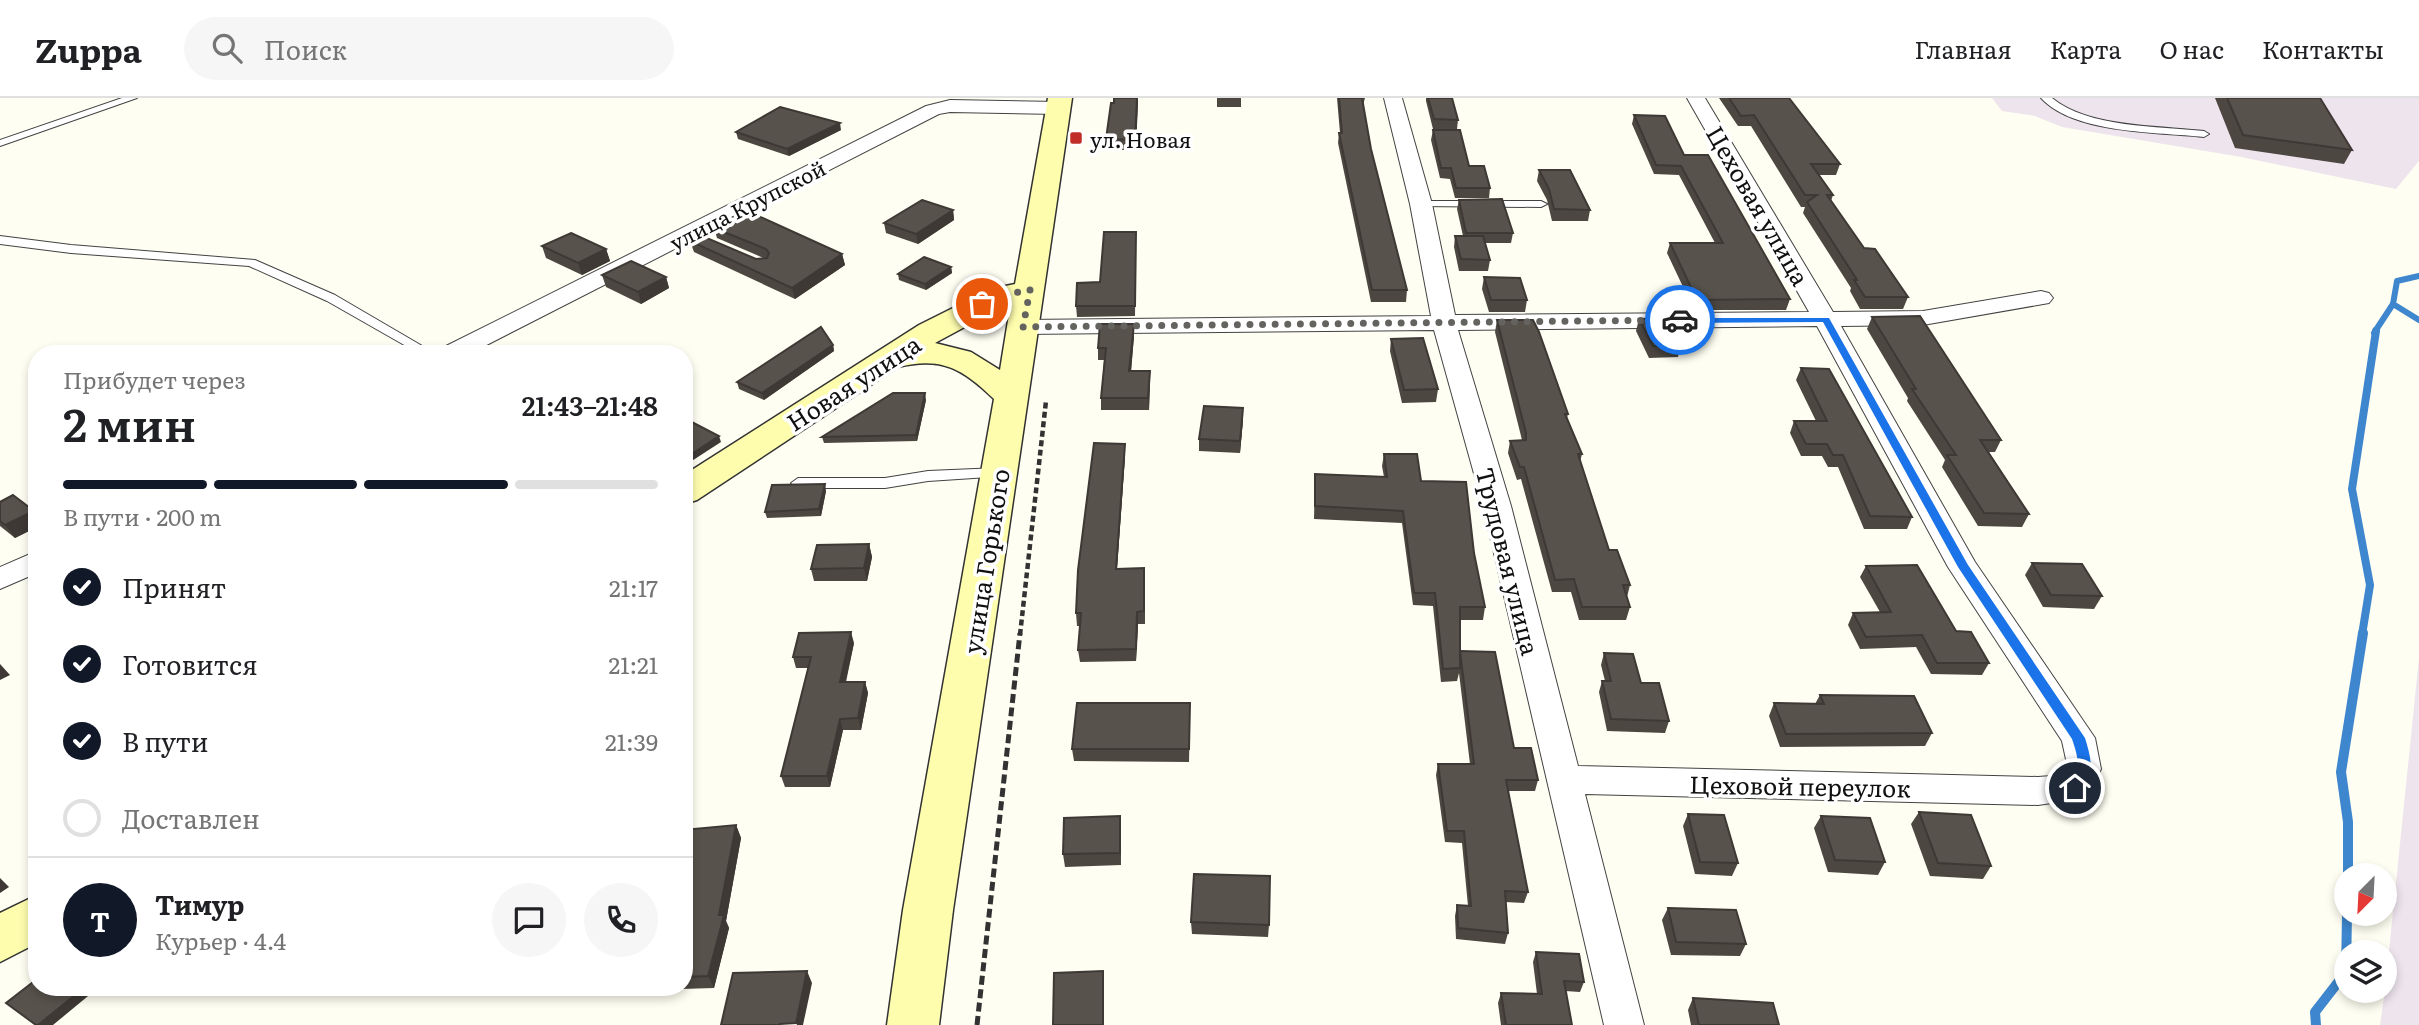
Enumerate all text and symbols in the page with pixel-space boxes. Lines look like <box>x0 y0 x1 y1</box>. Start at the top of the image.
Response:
search box <box>184 17 674 80</box>
text: Zuppa <box>35 24 142 73</box>
icon: search <box>208 29 246 67</box>
text: Поиск <box>264 29 347 68</box>
text: Главная <box>1914 31 2012 66</box>
text: Карта <box>2050 31 2122 66</box>
text: О нас <box>2160 31 2224 66</box>
text: Контакты <box>2262 31 2384 66</box>
street label: Цеховая улица <box>1699 118 1819 292</box>
place label: ул. Новая <box>1090 123 1191 154</box>
marker: ул. Новая <box>1068 130 1084 146</box>
street label: улица Крупской <box>663 151 831 257</box>
pin <box>952 274 1012 334</box>
icon: bag <box>963 285 1001 323</box>
courier <box>1645 285 1715 355</box>
icon: car <box>1661 301 1699 339</box>
street label: Новая улица <box>779 325 927 438</box>
text: Прибудет через <box>63 362 246 396</box>
text: 21:43–21:48 <box>522 385 658 424</box>
text: 2 мин <box>63 388 196 456</box>
street label: Трудовая улица <box>1469 464 1549 659</box>
street label: улица Горького <box>953 466 1017 656</box>
text: В пути · 200 m <box>63 499 222 533</box>
text: Принят <box>122 567 226 606</box>
icon: check <box>63 568 101 606</box>
text: 21:17 <box>609 570 658 604</box>
text: Готовится <box>122 644 258 683</box>
icon: check <box>63 645 101 683</box>
text: 21:21 <box>609 647 658 681</box>
text: В пути <box>122 721 209 760</box>
icon: check <box>63 722 101 760</box>
text: 21:39 <box>605 724 658 758</box>
pin <box>2045 758 2105 818</box>
street label: Цеховой переулок <box>1689 766 1911 804</box>
icon: home <box>2056 769 2094 807</box>
text: Доставлен <box>122 798 260 837</box>
north arrow <box>2334 863 2398 926</box>
map controls <box>2334 863 2397 1003</box>
button: chat <box>492 883 566 957</box>
button: phone <box>584 883 658 957</box>
text: Тимур <box>155 884 244 923</box>
text: Т <box>90 901 110 940</box>
text: Курьер · 4.4 <box>155 923 286 957</box>
button: layers <box>2334 940 2397 1003</box>

